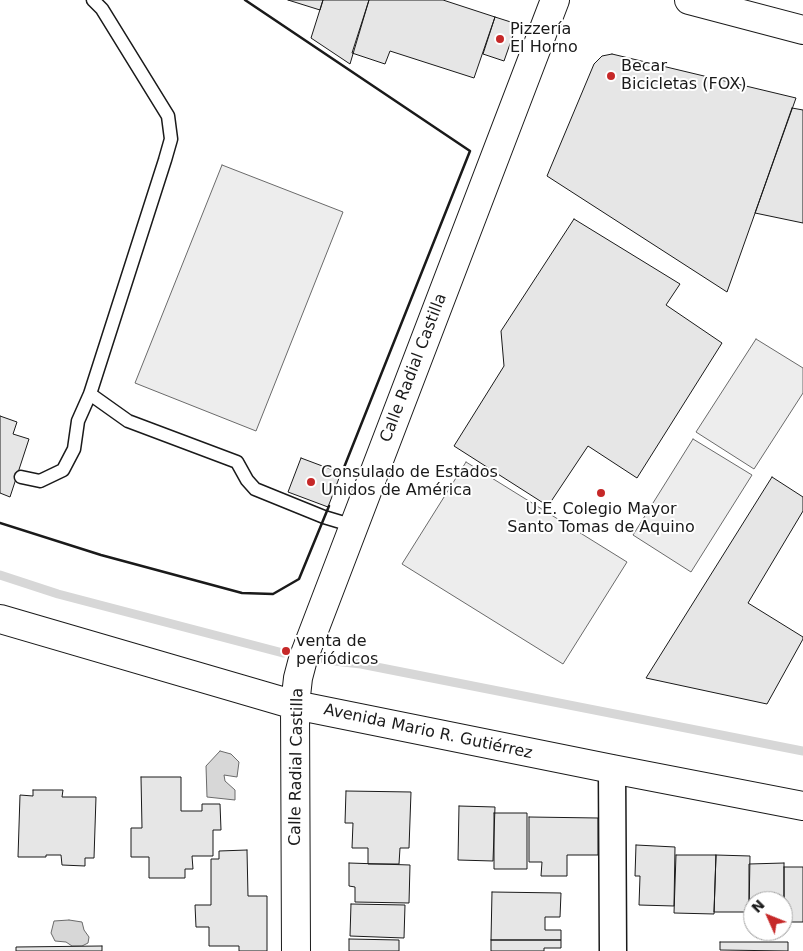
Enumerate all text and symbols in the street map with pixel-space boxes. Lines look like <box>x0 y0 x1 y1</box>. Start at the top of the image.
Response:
place label: Pizzería El Horno <box>510 20 578 58</box>
marker: Pizzería El Horno <box>494 33 506 45</box>
place label: Becar Bicicletas (FOX) <box>621 57 746 95</box>
marker: Becar Bicicletas (FOX) <box>605 70 617 82</box>
street label: Calle Radial Castilla <box>377 291 451 445</box>
place label: Consulado de Estados Unidos de América <box>321 463 498 501</box>
marker: Consulado de Estados Unidos de América <box>305 476 317 488</box>
marker: U.E. Colegio Mayor Santo Tomas de Aquino <box>595 487 607 499</box>
place label: U.E. Colegio Mayor Santo Tomas de Aquino <box>507 500 695 538</box>
place label: venta de periódicos <box>296 632 378 670</box>
marker: venta de periódicos <box>280 645 292 657</box>
street label: Calle Radial Castilla <box>286 688 308 846</box>
street label: Avenida Mario R. Gutiérrez <box>322 700 534 764</box>
north arrow <box>743 891 793 941</box>
text: N <box>748 897 768 916</box>

